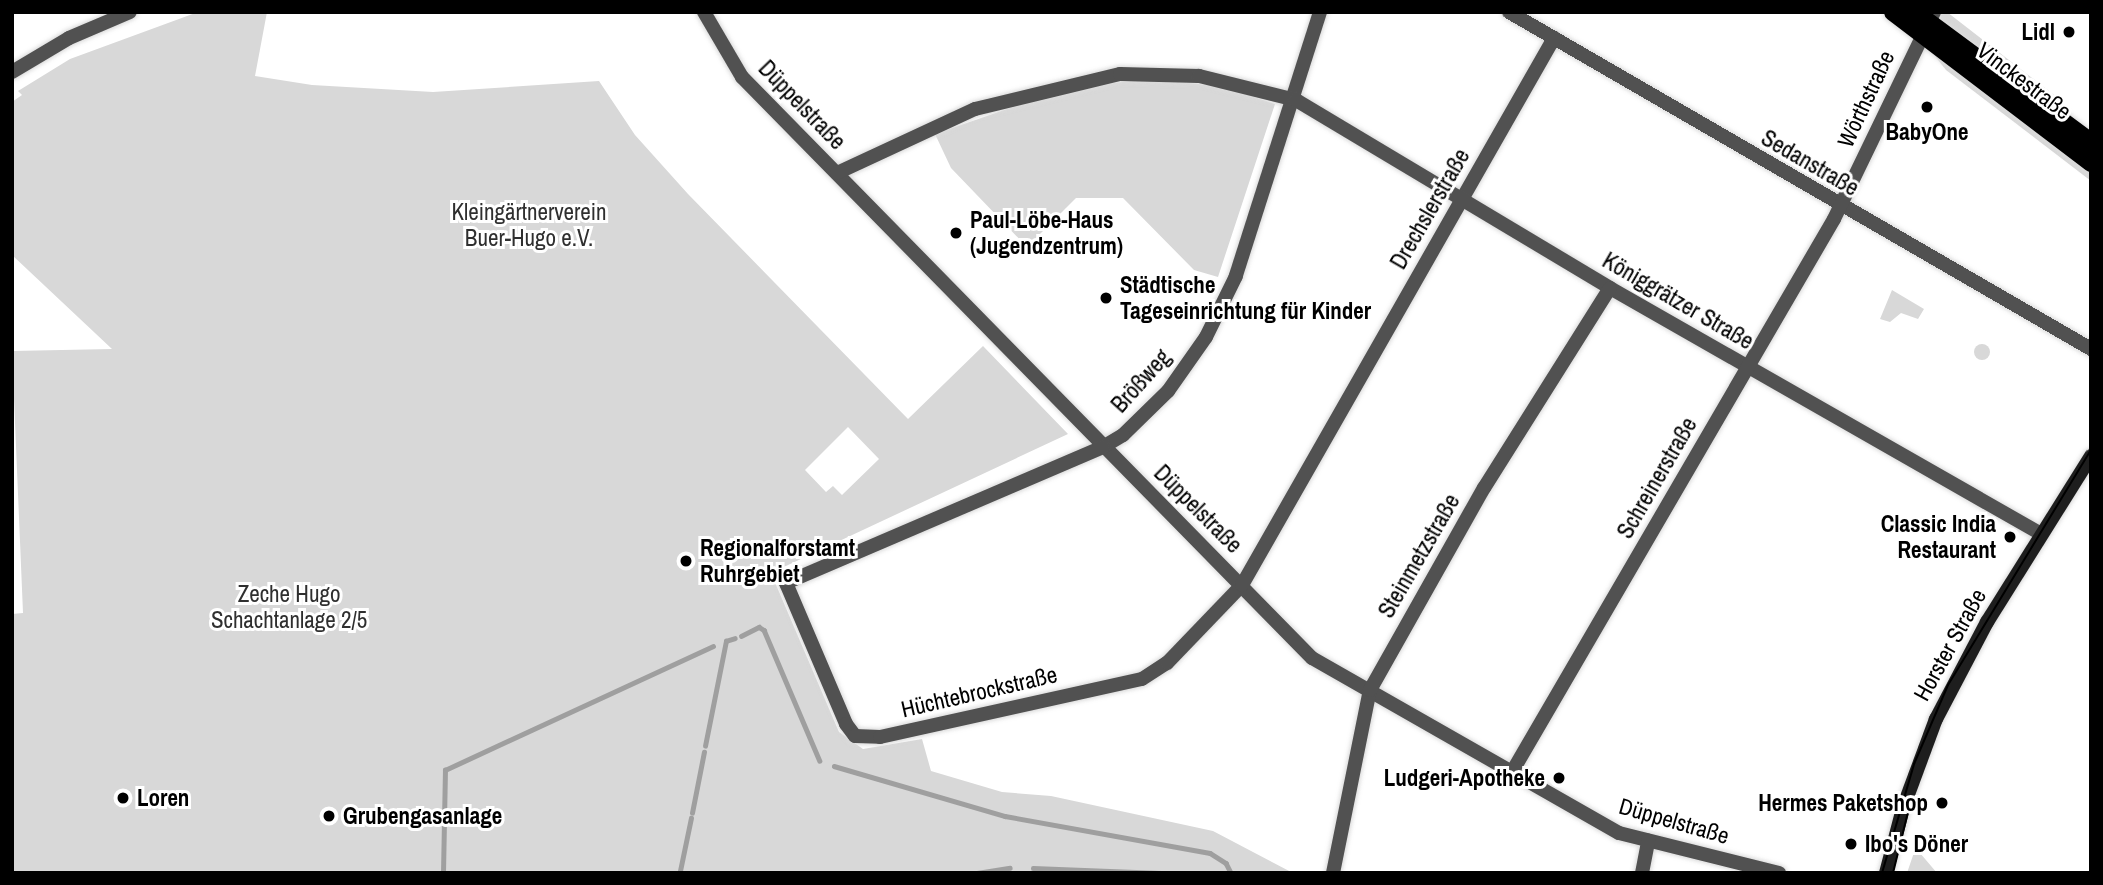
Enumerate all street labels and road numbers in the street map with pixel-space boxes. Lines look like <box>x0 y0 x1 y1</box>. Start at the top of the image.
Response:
street label: Vinckestraße <box>1971 37 2077 125</box>
street label: Wörthstraße <box>1832 46 1900 152</box>
street label: Düppelstraße <box>753 55 851 155</box>
street label: Sedanstraße <box>1756 124 1864 202</box>
street label: Drechslerstraße <box>1385 144 1475 274</box>
street label: Königgrätzer Straße <box>1598 247 1758 355</box>
street label: Brößweg <box>1105 344 1177 418</box>
street label: Schreinerstraße <box>1611 413 1703 543</box>
street label: Düppelstraße <box>1148 459 1248 559</box>
street label: Steinmetzstraße <box>1372 489 1466 623</box>
street label: Horster Straße <box>1908 584 1992 706</box>
street label: Hüchtebrockstraße <box>898 661 1060 723</box>
street label: Düppelstraße <box>1616 792 1732 850</box>

